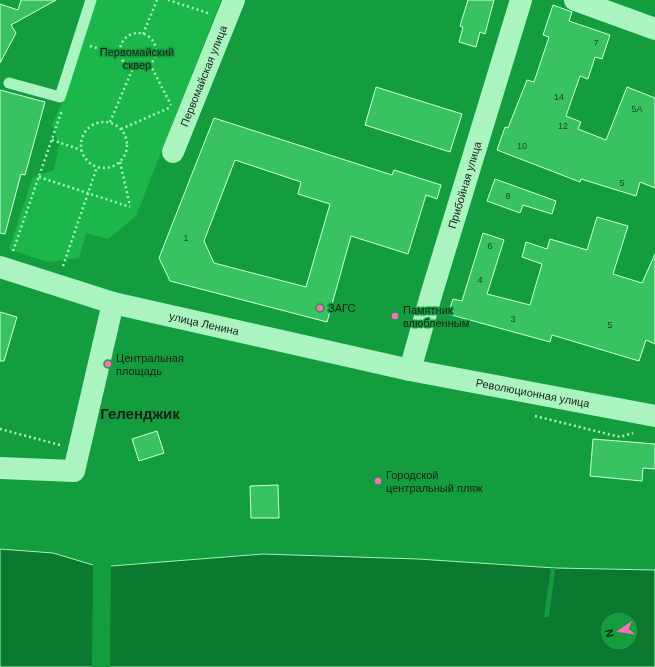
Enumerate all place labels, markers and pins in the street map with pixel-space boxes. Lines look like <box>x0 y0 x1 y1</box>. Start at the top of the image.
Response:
place label: ЗАГС <box>328 302 355 314</box>
marker: ЗАГС <box>315 303 325 313</box>
place label: Памятник влюбленным <box>403 304 469 329</box>
marker: Памятник влюбленным <box>390 311 400 321</box>
place label: Центральная площадь <box>116 352 184 377</box>
marker: Центральная площадь <box>103 359 113 369</box>
place label: Городской центральный пляж <box>386 469 483 494</box>
marker: Городской центральный пляж <box>373 476 383 486</box>

